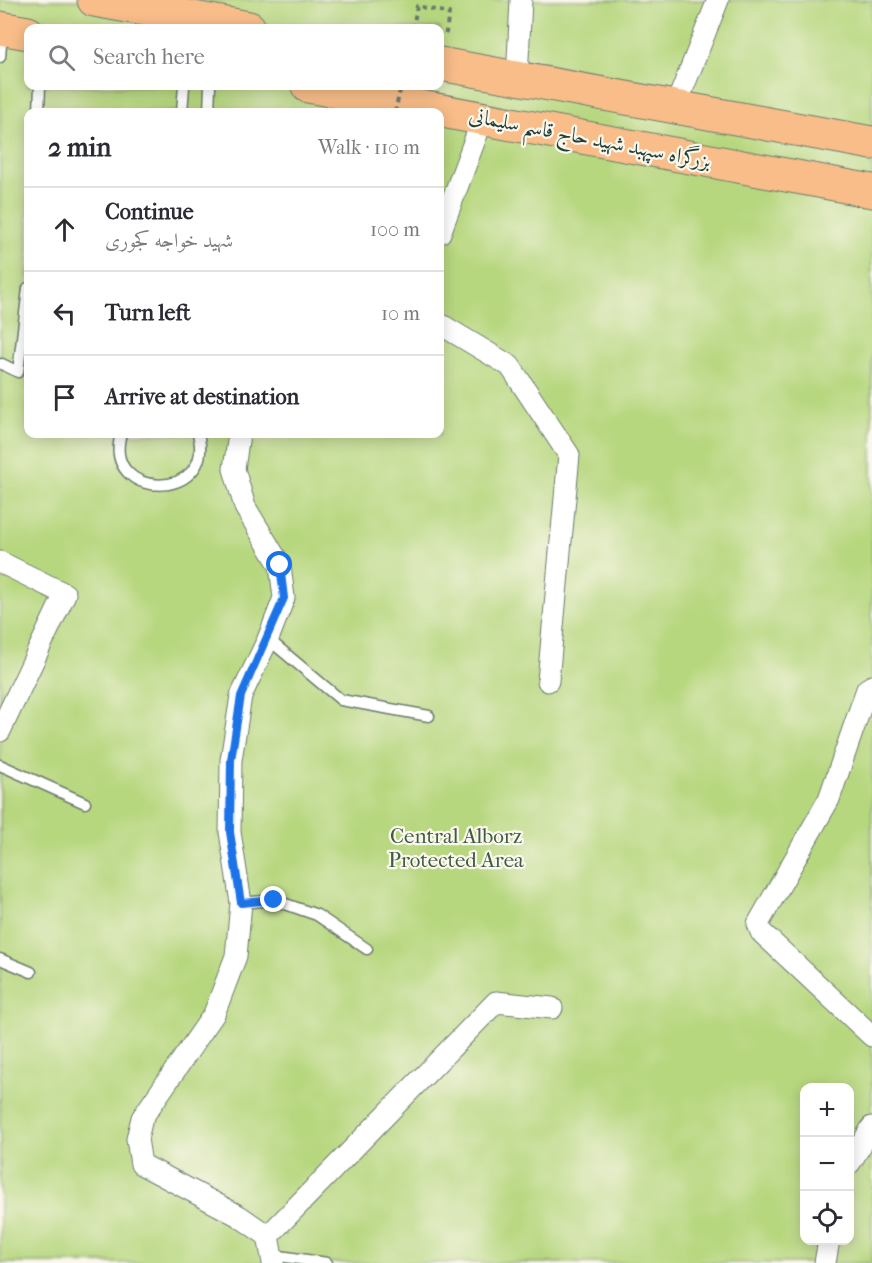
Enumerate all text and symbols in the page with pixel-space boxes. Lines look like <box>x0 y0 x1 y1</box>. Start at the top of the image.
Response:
search box <box>24 24 444 90</box>
icon: search <box>45 41 78 74</box>
text: Search here <box>93 44 205 70</box>
street label: بزرگراه سپهبد شهید حاج قاسم سلیمانی <box>465 101 714 182</box>
text: 2 min <box>48 132 111 163</box>
text: Walk · 110 m <box>318 136 420 159</box>
text: Continue <box>105 199 194 225</box>
icon: ahead <box>48 213 81 246</box>
text: 100 m <box>370 218 420 241</box>
text: شهید خواجه کجوری <box>105 229 233 252</box>
icon: left <box>48 297 81 330</box>
text: Turn left <box>105 300 191 326</box>
text: 10 m <box>381 302 420 325</box>
icon: arrive <box>48 381 81 414</box>
text: Arrive at destination <box>105 384 299 410</box>
route start <box>266 551 292 577</box>
park label: Central Alborz Protected Area <box>388 824 524 872</box>
route end <box>260 886 286 912</box>
map controls <box>800 1083 854 1245</box>
button: + <box>800 1083 854 1137</box>
button: − <box>800 1137 854 1191</box>
button: locate <box>800 1191 854 1245</box>

